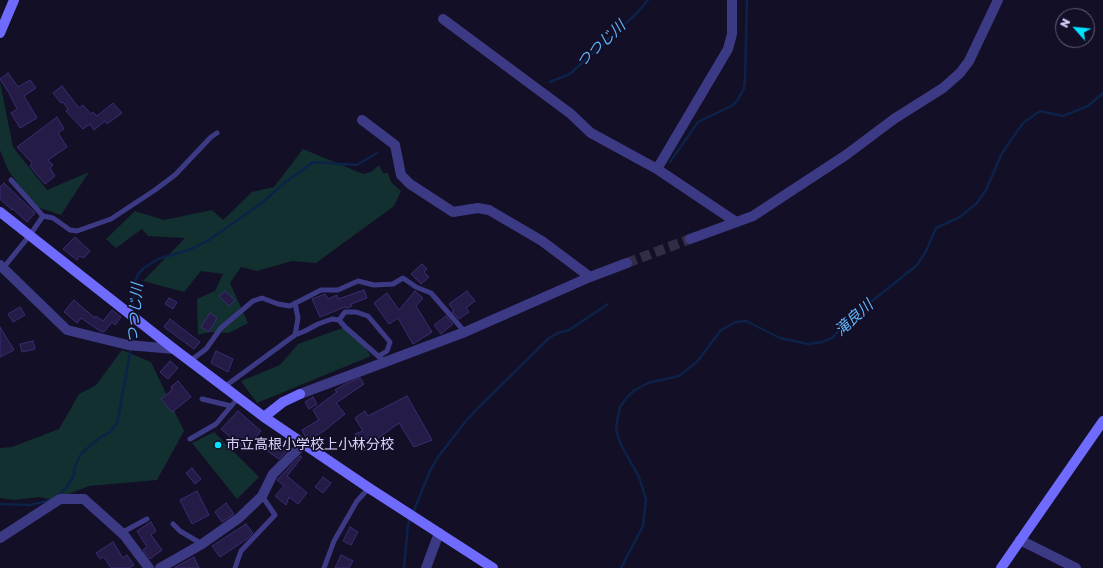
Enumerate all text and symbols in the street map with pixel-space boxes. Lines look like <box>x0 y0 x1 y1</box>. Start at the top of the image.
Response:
north arrow <box>1055 8 1095 48</box>
text: N <box>1057 16 1072 29</box>
water label: つつじ川 <box>573 17 629 71</box>
water label: つつじ川 <box>123 282 147 344</box>
water label: 滝良川 <box>831 296 877 340</box>
place label: 市立高根小学校上小林分校 <box>226 437 394 453</box>
marker: 市立高根小学校上小林分校 <box>213 440 223 450</box>

